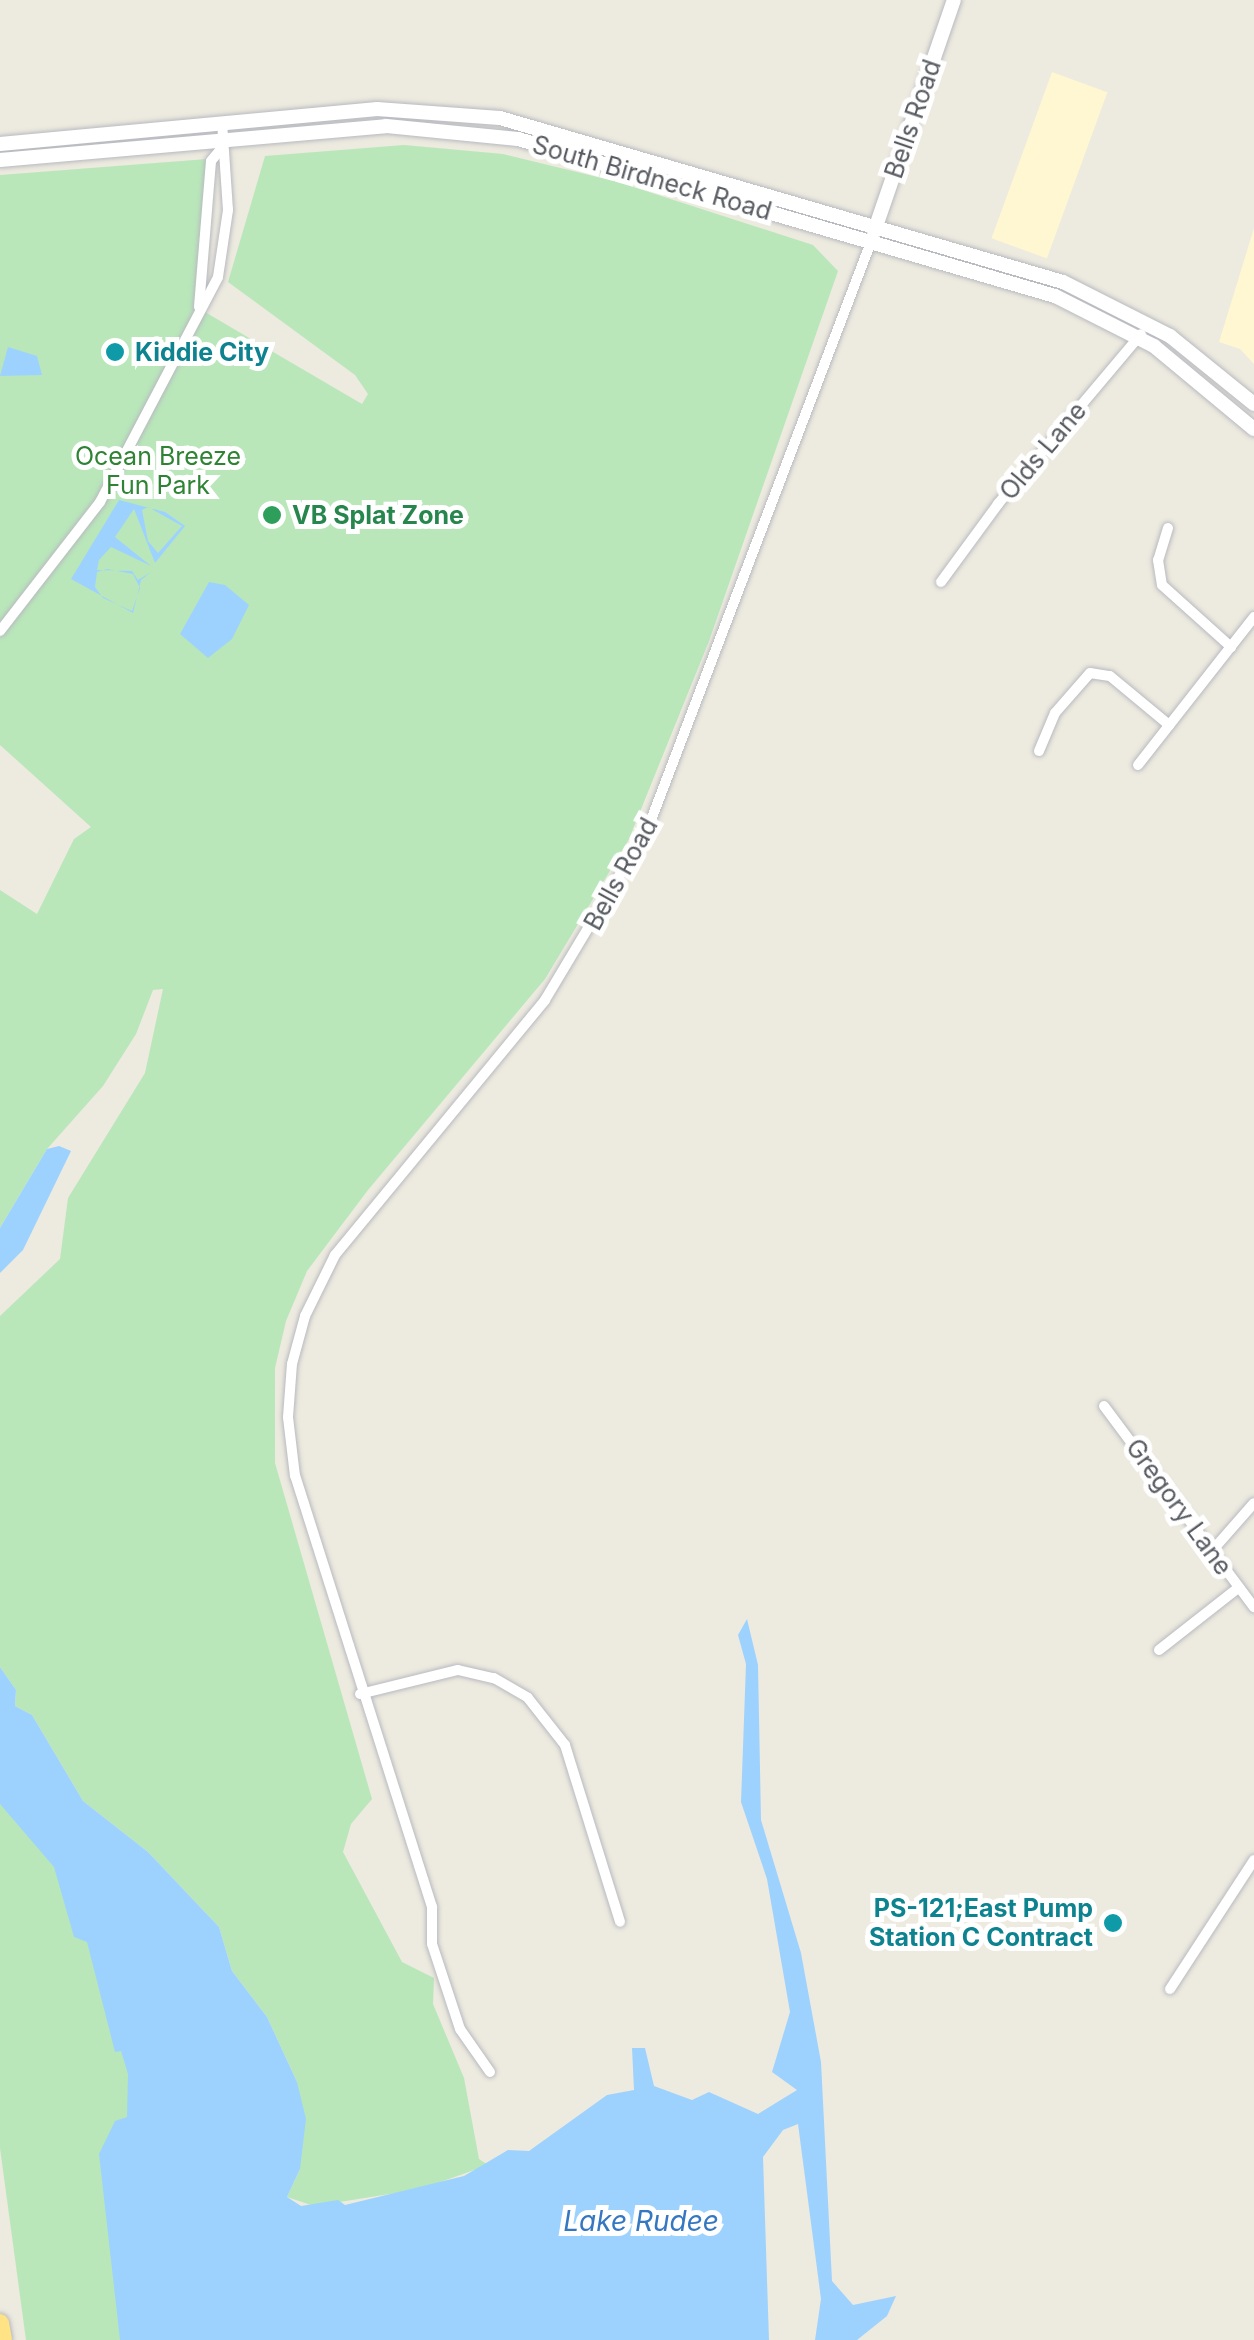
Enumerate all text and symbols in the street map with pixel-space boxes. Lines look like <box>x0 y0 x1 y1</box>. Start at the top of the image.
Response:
street label: Bells Road <box>879 56 947 182</box>
street label: South Birdneck Road <box>529 130 775 226</box>
place label: Kiddie City <box>135 337 269 367</box>
marker: Kiddie City <box>104 341 126 363</box>
street label: Olds Lane <box>994 396 1092 506</box>
park label: Ocean Breeze Fun Park <box>75 442 241 501</box>
place label: VB Splat Zone <box>292 500 464 530</box>
marker: VB Splat Zone <box>261 504 283 526</box>
street label: Bells Road <box>578 813 664 935</box>
street label: Gregory Lane <box>1120 1433 1238 1581</box>
place label: PS-121;East Pump Station C Contract <box>869 1894 1093 1953</box>
marker: PS-121;East Pump Station C Contract <box>1102 1912 1124 1934</box>
water label: Lake Rudee <box>563 2204 719 2238</box>

